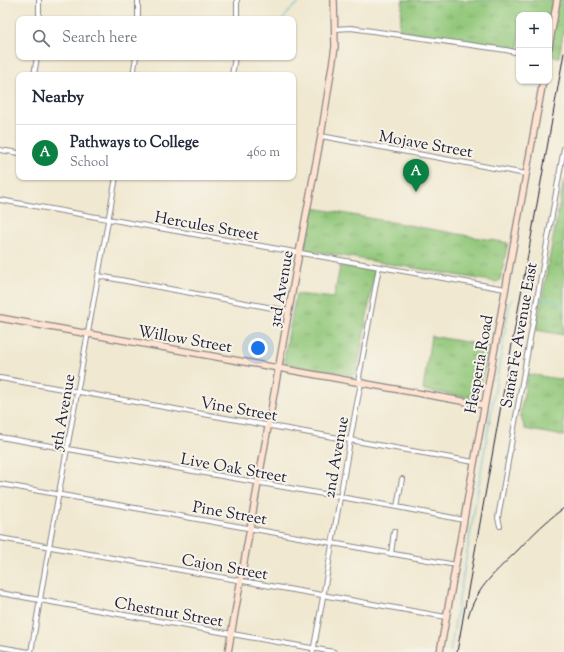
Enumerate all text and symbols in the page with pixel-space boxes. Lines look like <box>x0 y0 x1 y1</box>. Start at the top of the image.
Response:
map controls <box>516 12 552 84</box>
button: + <box>516 12 552 48</box>
search box <box>16 16 296 60</box>
icon: search <box>30 27 52 49</box>
text: Search here <box>62 28 137 49</box>
button: − <box>516 48 552 84</box>
text: Nearby <box>32 86 84 110</box>
street label: Mojave Street <box>377 126 475 165</box>
text: Pathways to College <box>70 133 199 154</box>
text: A <box>40 144 50 162</box>
text: 460 m <box>247 144 280 162</box>
text: School <box>70 154 109 172</box>
pin: A <box>403 159 429 192</box>
street label: Hercules Street <box>153 207 261 248</box>
street label: 3rd Avenue <box>264 249 301 330</box>
street label: Santa Fe Avenue East <box>496 260 545 410</box>
street label: Hesperia Road <box>460 313 500 416</box>
street label: Willow Street <box>136 321 234 360</box>
your location <box>248 338 268 358</box>
street label: 5th Avenue <box>46 372 82 453</box>
street label: Vine Street <box>198 392 279 429</box>
street label: 2nd Avenue <box>319 415 356 500</box>
street label: Live Oak Street <box>179 449 289 490</box>
street label: Pine Street <box>191 497 269 532</box>
street label: Cajon Street <box>180 550 270 587</box>
street label: Chestnut Street <box>112 593 225 634</box>

